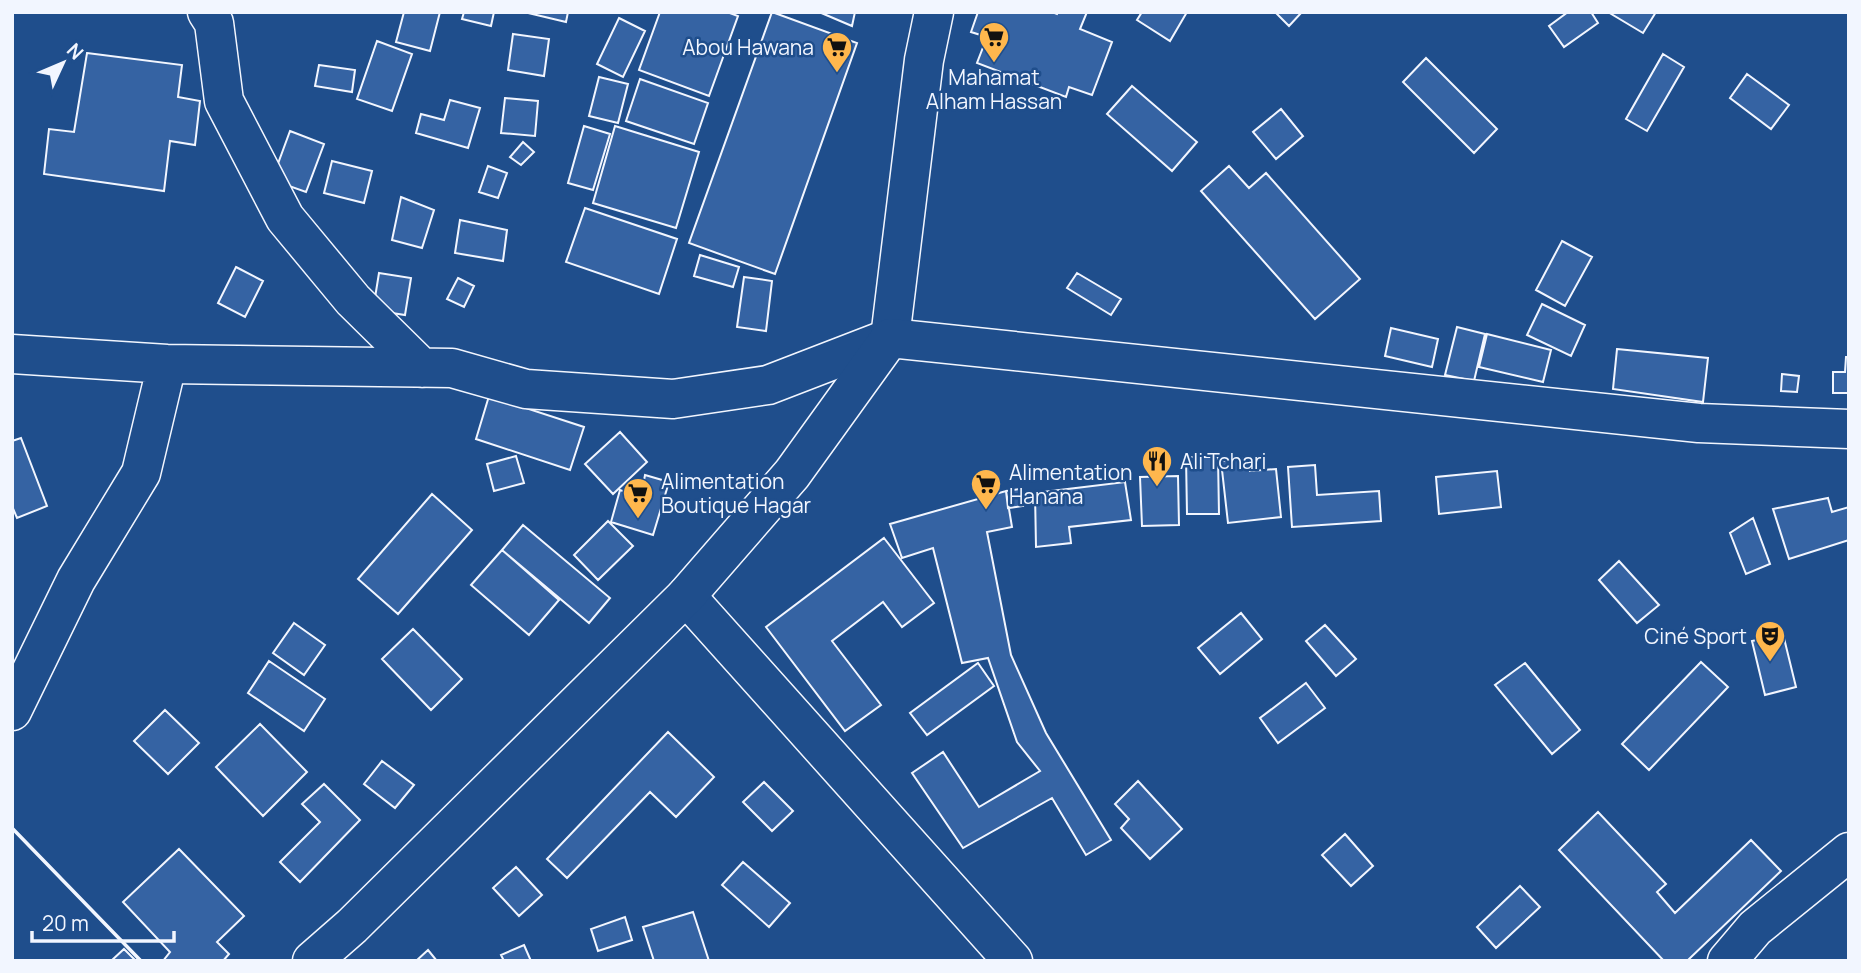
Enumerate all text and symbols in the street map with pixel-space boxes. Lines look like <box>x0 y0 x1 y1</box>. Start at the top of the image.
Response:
supermarket icon: Mahamat Alham Hassan <box>977 20 1011 64</box>
north arrow <box>28 28 98 98</box>
supermarket icon: Abou Hawana <box>820 30 854 74</box>
place label: Abou Hawana <box>682 33 814 61</box>
text: N <box>61 37 89 65</box>
place label: Mahamat Alham Hassan <box>926 63 1062 115</box>
restaurant icon: Ali Tchari <box>1140 444 1174 488</box>
place label: Ali Tchari <box>1180 447 1266 475</box>
place label: Alimentation Hanana <box>1009 458 1133 510</box>
place label: Alimentation Boutique Hagar <box>661 467 812 519</box>
supermarket icon: Alimentation Hanana <box>969 467 1003 511</box>
supermarket icon: Alimentation Boutique Hagar <box>621 476 655 520</box>
theatre icon: Ciné Sport <box>1753 619 1787 663</box>
place label: Ciné Sport <box>1644 622 1747 650</box>
scale bar <box>32 900 173 944</box>
text: 20 m <box>42 909 89 937</box>

